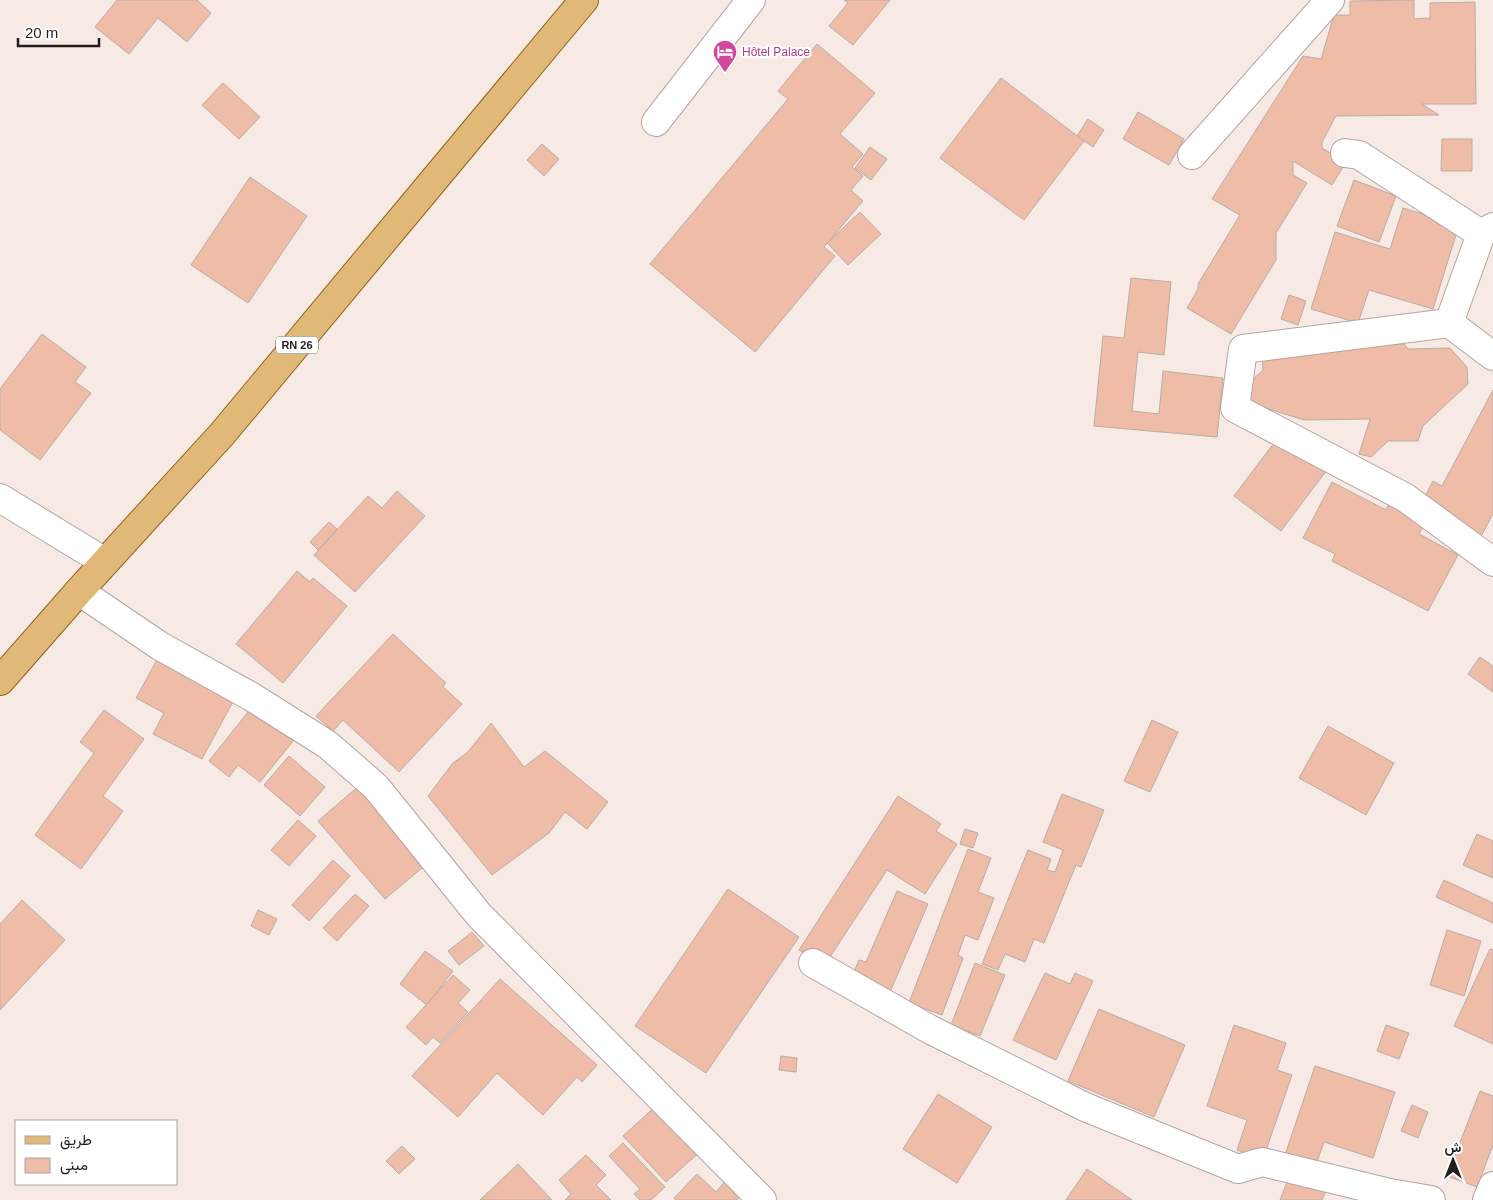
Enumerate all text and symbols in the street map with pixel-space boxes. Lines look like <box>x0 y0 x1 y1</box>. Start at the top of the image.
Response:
scale bar <box>18 15 99 47</box>
text: 20 m <box>25 24 58 41</box>
hotel icon: Hôtel Palace <box>712 39 738 73</box>
place label: Hôtel Palace <box>742 45 810 59</box>
road number: RN 26 <box>276 336 318 354</box>
legend <box>15 1120 178 1185</box>
text: طريق <box>60 1131 92 1150</box>
north arrow <box>1428 1135 1478 1185</box>
text: ش <box>1445 1139 1462 1156</box>
text: مبنى <box>60 1156 88 1175</box>

